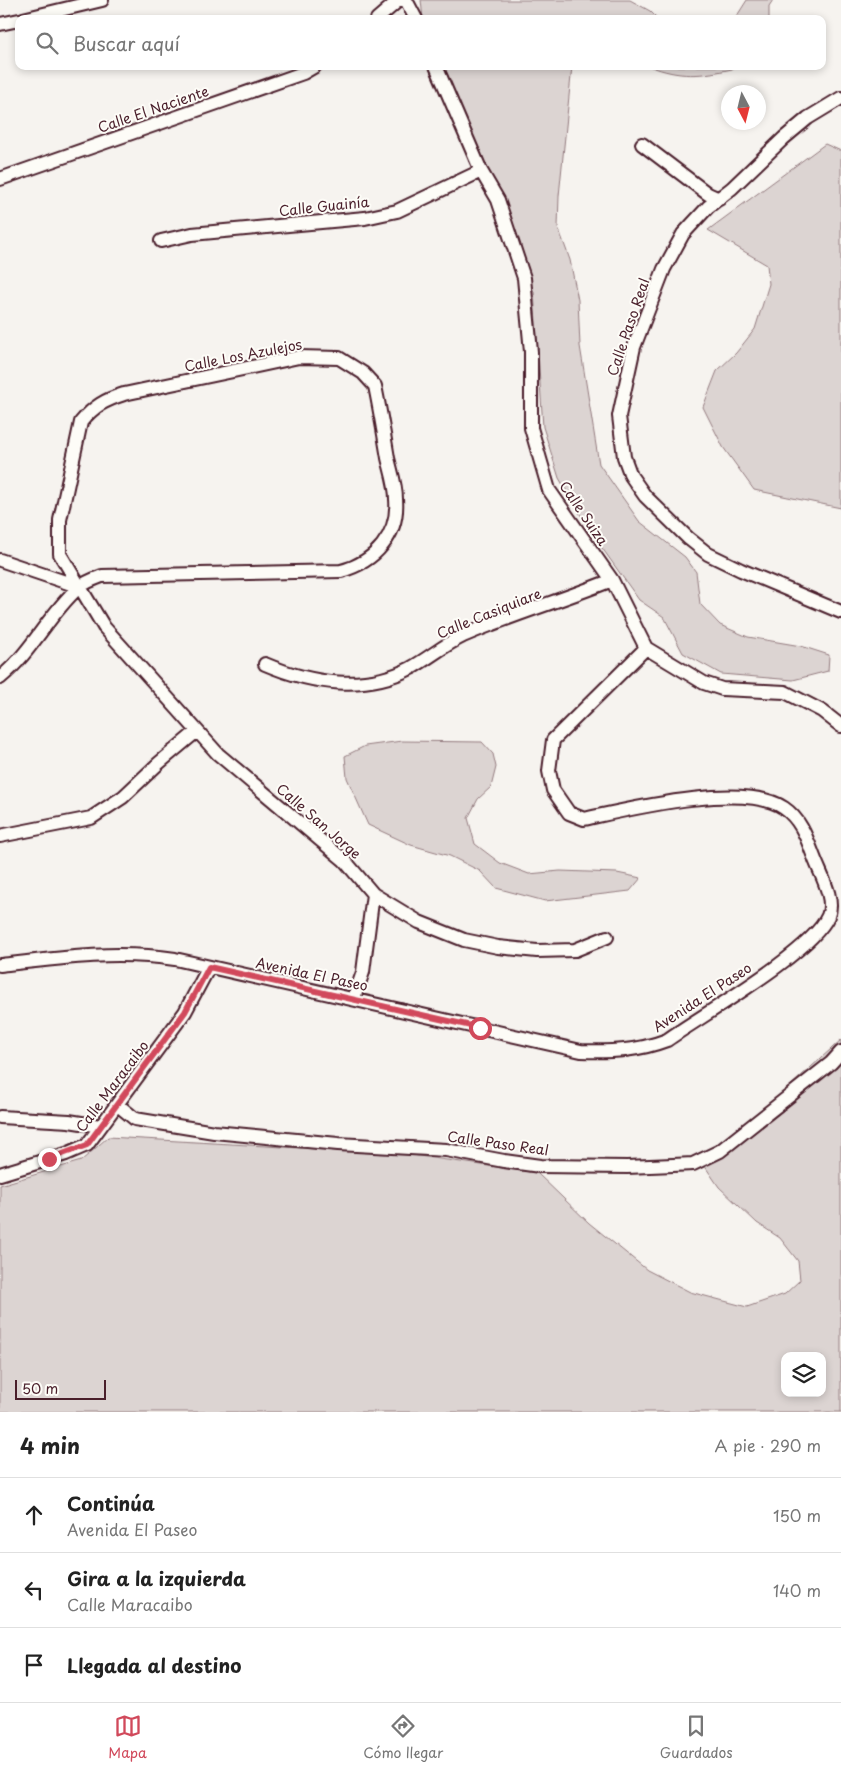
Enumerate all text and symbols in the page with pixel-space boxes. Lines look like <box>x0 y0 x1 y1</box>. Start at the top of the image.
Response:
search box <box>15 15 826 70</box>
icon: search <box>33 29 61 57</box>
text: Buscar aquí <box>73 29 180 57</box>
street label: Calle El Naciente <box>95 80 211 138</box>
north arrow <box>721 85 766 130</box>
street label: Calle Guainía <box>278 191 370 221</box>
street label: Calle Paso Real <box>601 275 655 379</box>
street label: Calle Los Azulejos <box>182 333 304 377</box>
street label: Calle Suiza <box>555 476 613 550</box>
street label: Calle Casiquiare <box>434 582 545 644</box>
street label: Calle San Jorge <box>272 778 366 864</box>
street label: Avenida El Paseo <box>254 952 370 996</box>
street label: Avenida El Paseo <box>648 957 756 1037</box>
route start <box>469 1017 492 1040</box>
street label: Calle Maracaibo <box>71 1036 154 1136</box>
street label: Calle Paso Real <box>446 1125 550 1161</box>
route end <box>38 1148 61 1171</box>
map controls <box>781 1352 826 1397</box>
button: layers <box>781 1352 826 1397</box>
scale bar <box>15 1377 106 1400</box>
text: 50 m <box>22 1378 58 1399</box>
text: 4 min <box>20 1429 80 1461</box>
text: A pie · 290 m <box>715 1433 821 1457</box>
text: Continúa <box>67 1489 155 1517</box>
icon: ahead <box>20 1501 48 1529</box>
text: 150 m <box>773 1503 821 1527</box>
text: Avenida El Paseo <box>67 1517 197 1541</box>
text: Gira a la izquierda <box>67 1564 246 1592</box>
icon: left <box>20 1576 48 1604</box>
text: 140 m <box>773 1578 821 1602</box>
text: Calle Maracaibo <box>67 1592 193 1616</box>
icon: arrive <box>20 1651 48 1679</box>
text: Llegada al destino <box>67 1651 241 1679</box>
tab: Mapa <box>108 1712 147 1763</box>
tab: Cómo llegar <box>363 1712 443 1763</box>
tab: Guardados <box>660 1712 733 1763</box>

